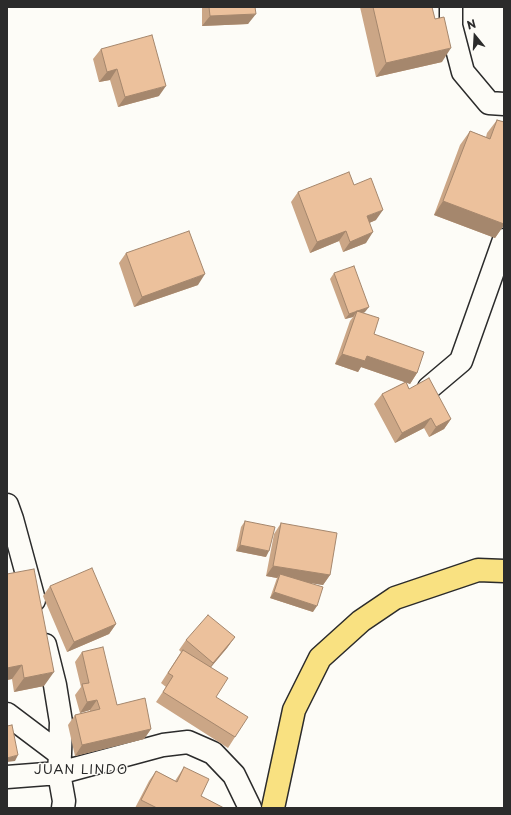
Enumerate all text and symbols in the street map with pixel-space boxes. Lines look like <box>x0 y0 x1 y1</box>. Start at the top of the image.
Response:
text: N <box>464 15 478 34</box>
north arrow <box>455 16 495 56</box>
district label: JUAN LINDO <box>35 762 127 778</box>

